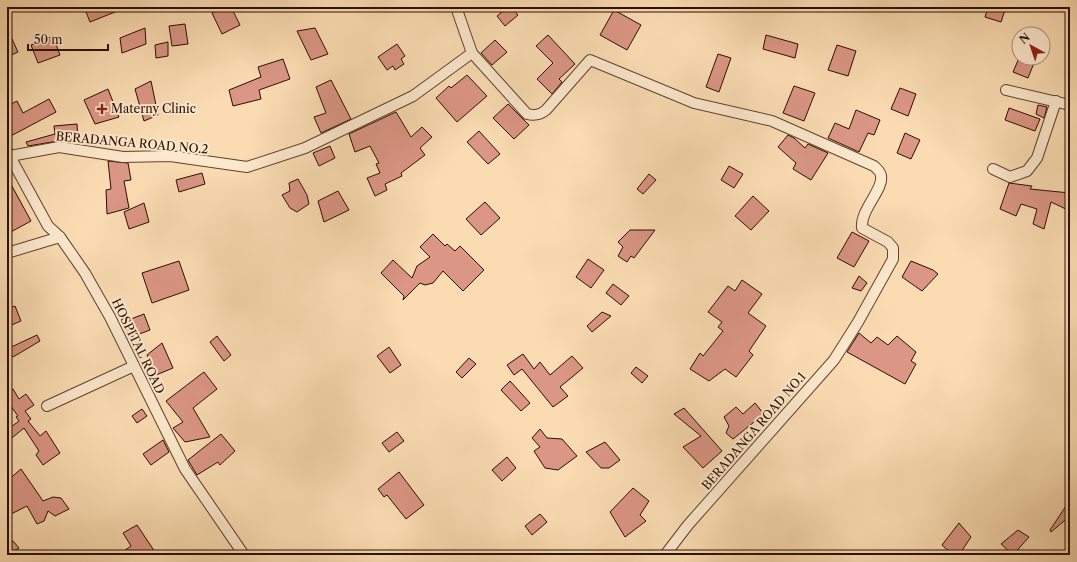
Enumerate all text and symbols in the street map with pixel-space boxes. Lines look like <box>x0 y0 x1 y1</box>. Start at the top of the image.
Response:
scale bar <box>28 26 108 52</box>
north arrow <box>1011 26 1051 66</box>
text: N <box>1016 30 1033 47</box>
text: 50 m <box>34 32 63 47</box>
place label: Materny Clinic <box>111 101 196 116</box>
marker: Materny Clinic <box>96 103 108 115</box>
street label: BERADANGA ROAD NO.2 <box>55 128 209 157</box>
street label: HOSPITAL ROAD <box>109 296 168 396</box>
street label: BERADANGA ROAD NO.1 <box>698 369 809 493</box>

